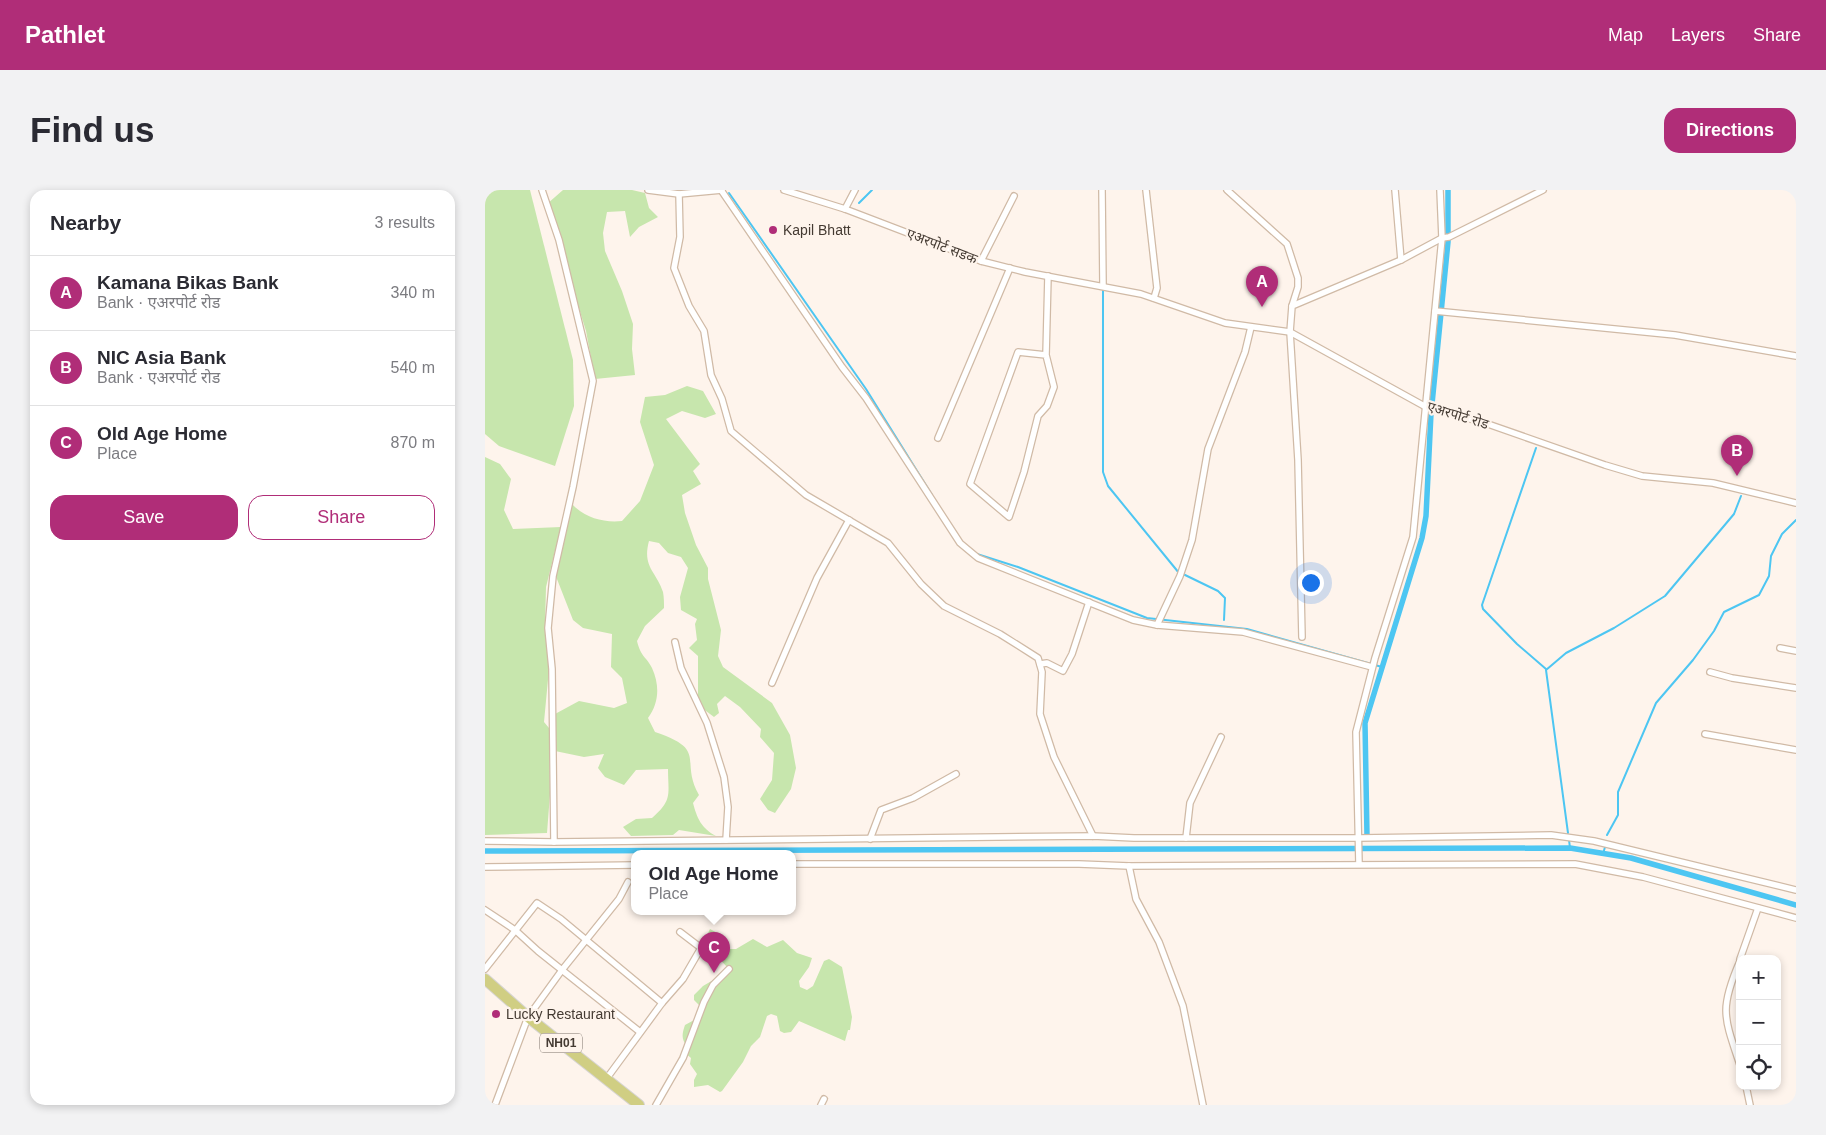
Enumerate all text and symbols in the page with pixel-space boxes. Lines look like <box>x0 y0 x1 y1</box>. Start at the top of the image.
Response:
text: Pathlet <box>25 21 105 48</box>
text: Map <box>1608 25 1643 45</box>
text: Layers <box>1671 25 1725 45</box>
text: Share <box>1753 25 1801 45</box>
button: Directions <box>1664 108 1796 153</box>
text: Find us <box>30 110 154 149</box>
text: Nearby <box>50 211 121 234</box>
text: 3 results <box>375 214 435 231</box>
place label: Kapil Bhatt <box>783 222 851 238</box>
marker: Kapil Bhatt <box>767 224 779 236</box>
street label: एअरपोर्ट सडक <box>904 225 980 267</box>
pin: A <box>1246 266 1278 307</box>
text: Kamana Bikas Bank <box>97 272 279 293</box>
text: A <box>60 284 72 301</box>
text: 340 m <box>391 284 435 301</box>
text: Bank · एअरपोर्ट रोड <box>97 294 220 311</box>
text: NIC Asia Bank <box>97 347 226 368</box>
text: B <box>60 359 72 376</box>
text: 540 m <box>391 359 435 376</box>
text: Bank · एअरपोर्ट रोड <box>97 369 220 386</box>
street label: एअरपोर्ट रोड <box>1425 398 1491 432</box>
text: Old Age Home <box>97 423 227 444</box>
text: C <box>60 434 72 451</box>
text: 870 m <box>391 434 435 451</box>
pin: B <box>1721 435 1753 476</box>
text: Place <box>97 445 137 462</box>
button: Save <box>50 495 238 540</box>
button: Share <box>248 495 435 540</box>
your location <box>1298 570 1324 596</box>
popup <box>631 850 796 915</box>
text: Old Age Home <box>648 863 779 884</box>
text: Place <box>648 885 688 902</box>
pin: C <box>698 932 730 973</box>
map controls <box>1736 955 1781 1090</box>
button: + <box>1736 955 1781 1000</box>
button: − <box>1736 1000 1781 1045</box>
place label: Lucky Restaurant <box>506 1006 615 1022</box>
marker: Lucky Restaurant <box>490 1008 502 1020</box>
road number: NH01 <box>540 1034 582 1052</box>
button: locate <box>1736 1045 1781 1090</box>

